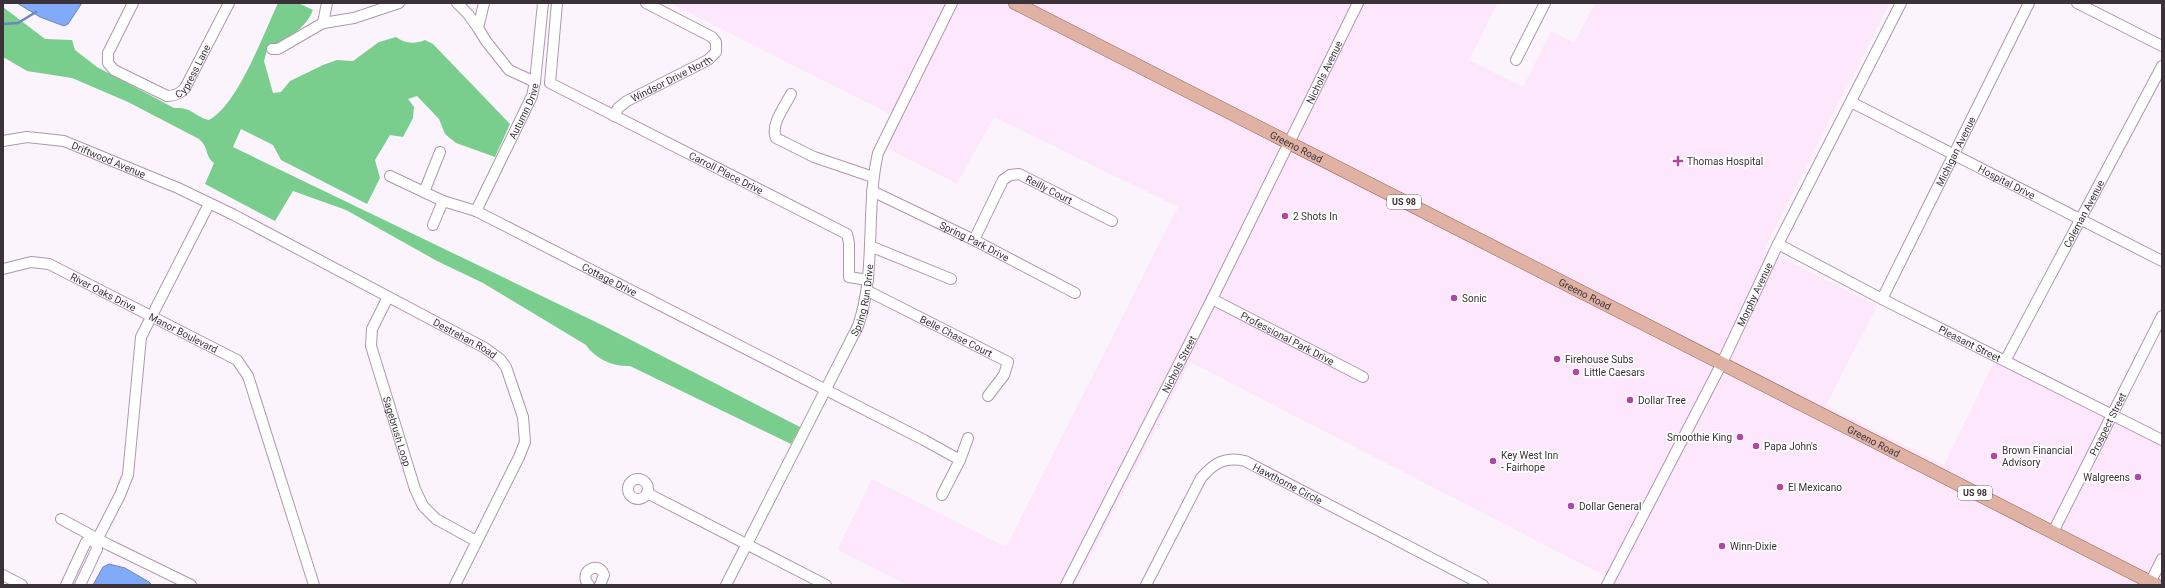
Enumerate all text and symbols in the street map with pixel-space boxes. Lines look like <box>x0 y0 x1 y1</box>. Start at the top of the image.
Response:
street label: Nichols Avenue <box>1304 39 1344 106</box>
street label: Cypress Lane <box>173 42 212 100</box>
street label: Windsor Drive North <box>629 54 714 104</box>
street label: Autumn Drive <box>507 82 540 141</box>
street label: Michigan Avenue <box>1934 115 1977 188</box>
street label: Greeno Road <box>1268 129 1325 165</box>
street label: Driftwood Avenue <box>70 139 147 180</box>
street label: Carroll Place Drive <box>687 149 765 196</box>
marker: Thomas Hospital <box>1672 155 1684 167</box>
place label: Thomas Hospital <box>1687 156 1763 167</box>
street label: Hospital Drive <box>1977 163 2037 201</box>
street label: Reilly Court <box>1024 173 1074 206</box>
street label: Coleman Avenue <box>2061 178 2106 249</box>
road number: US 98 <box>1387 195 1421 209</box>
marker: 2 Shots In <box>1280 211 1290 221</box>
place label: 2 Shots In <box>1293 211 1337 222</box>
street label: Spring Park Drive <box>938 219 1011 263</box>
street label: Cottage Drive <box>580 261 639 298</box>
street label: Morphy Avenue <box>1735 261 1774 328</box>
street label: Spring Run Drive <box>848 264 875 338</box>
street label: River Oaks Drive <box>69 270 138 313</box>
street label: Greeno Road <box>1557 276 1613 312</box>
marker: Sonic <box>1449 293 1459 303</box>
place label: Sonic <box>1462 293 1487 304</box>
street label: Professional Park Drive <box>1239 309 1336 367</box>
street label: Manor Boulevard <box>147 311 220 355</box>
street label: Belle Chase Court <box>918 313 994 359</box>
street label: Destrehan Road <box>432 316 499 360</box>
street label: Pleasant Street <box>1937 323 2003 363</box>
street label: Nichols Street <box>1160 334 1198 394</box>
marker: Firehouse Subs <box>1552 354 1562 364</box>
place label: Firehouse Subs <box>1565 354 1633 365</box>
marker: Little Caesars <box>1571 367 1581 377</box>
place label: Little Caesars <box>1584 367 1645 378</box>
street label: Prospect Street <box>2087 391 2128 457</box>
street label: Sagebrush Loop <box>381 395 413 468</box>
marker: Dollar Tree <box>1625 395 1635 405</box>
place label: Dollar Tree <box>1638 395 1686 406</box>
street label: Greeno Road <box>1846 423 1902 459</box>
place label: Smoothie King <box>1667 432 1732 443</box>
marker: Smoothie King <box>1735 432 1745 442</box>
marker: Papa John's <box>1751 441 1761 451</box>
place label: Papa John's <box>1764 441 1818 452</box>
place label: Brown Financial Advisory <box>2002 445 2073 468</box>
place label: Key West Inn - Fairhope <box>1501 450 1558 473</box>
marker: Brown Financial Advisory <box>1989 451 1999 461</box>
marker: Key West Inn - Fairhope <box>1488 456 1498 466</box>
street label: Hawthorne Circle <box>1251 461 1324 506</box>
place label: Walgreens <box>2083 472 2130 483</box>
marker: Walgreens <box>2133 472 2143 482</box>
marker: El Mexicano <box>1775 482 1785 492</box>
place label: El Mexicano <box>1788 482 1842 493</box>
road number: US 98 <box>1958 486 1992 500</box>
marker: Dollar General <box>1566 501 1576 511</box>
place label: Dollar General <box>1579 501 1641 512</box>
marker: Winn-Dixie <box>1717 541 1727 551</box>
place label: Winn-Dixie <box>1730 541 1777 552</box>

